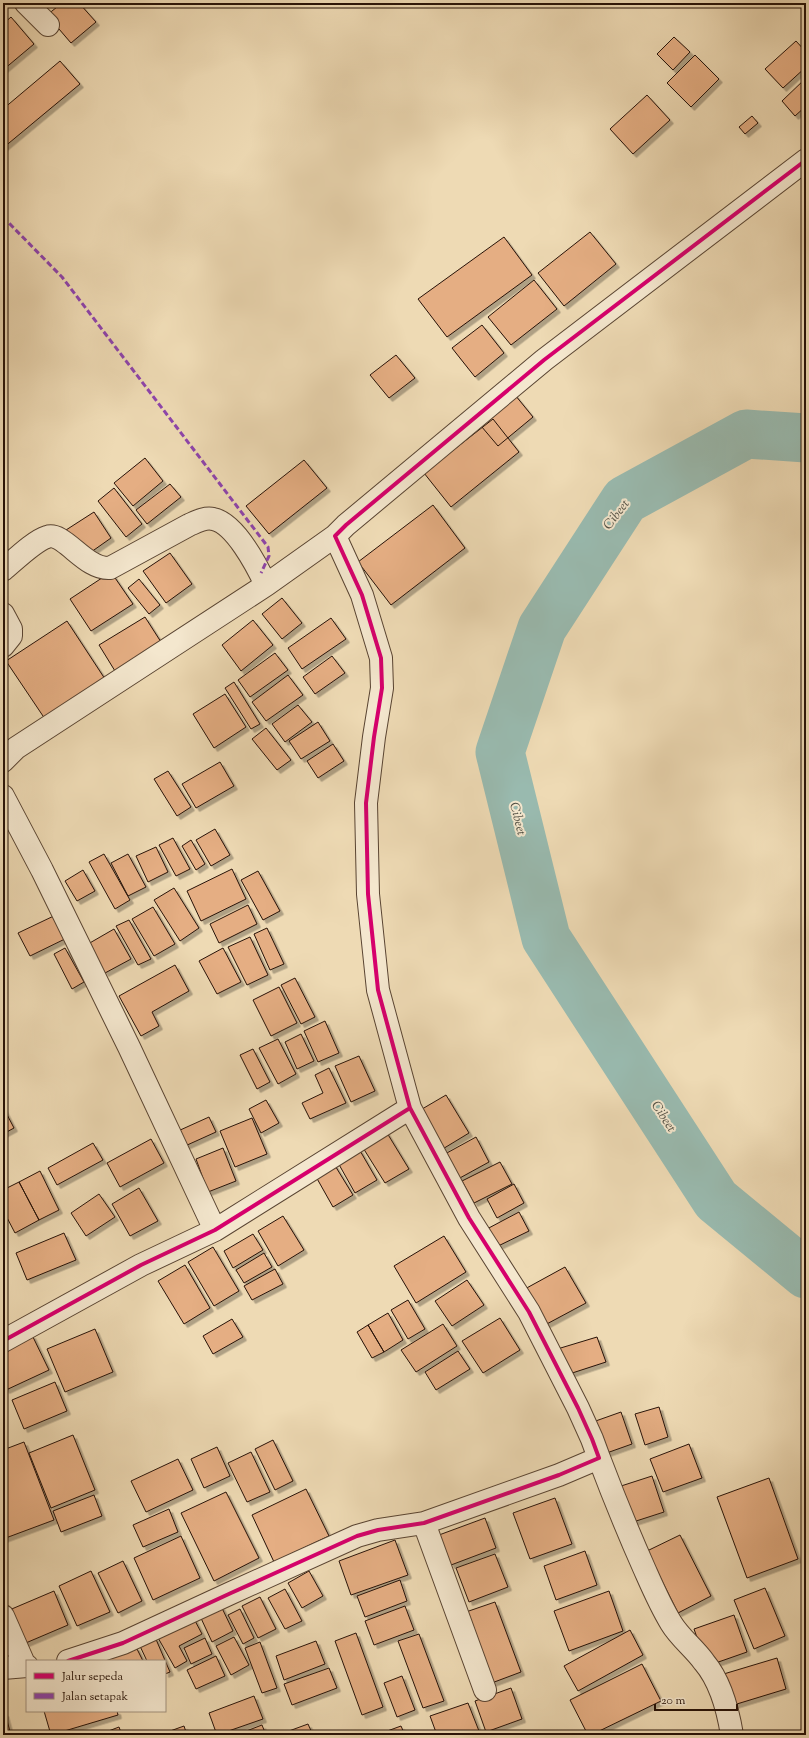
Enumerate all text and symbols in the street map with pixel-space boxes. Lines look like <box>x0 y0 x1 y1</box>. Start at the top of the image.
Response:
water label: Cibeet <box>600 496 634 534</box>
water label: Cibeet <box>504 801 530 838</box>
water label: Cibeet <box>646 1098 680 1136</box>
legend <box>26 1660 166 1712</box>
text: Jalur sepeda <box>61 1668 123 1686</box>
scale bar <box>655 1686 737 1712</box>
text: Jalan setapak <box>61 1688 128 1706</box>
text: 20 m <box>661 1692 686 1710</box>

